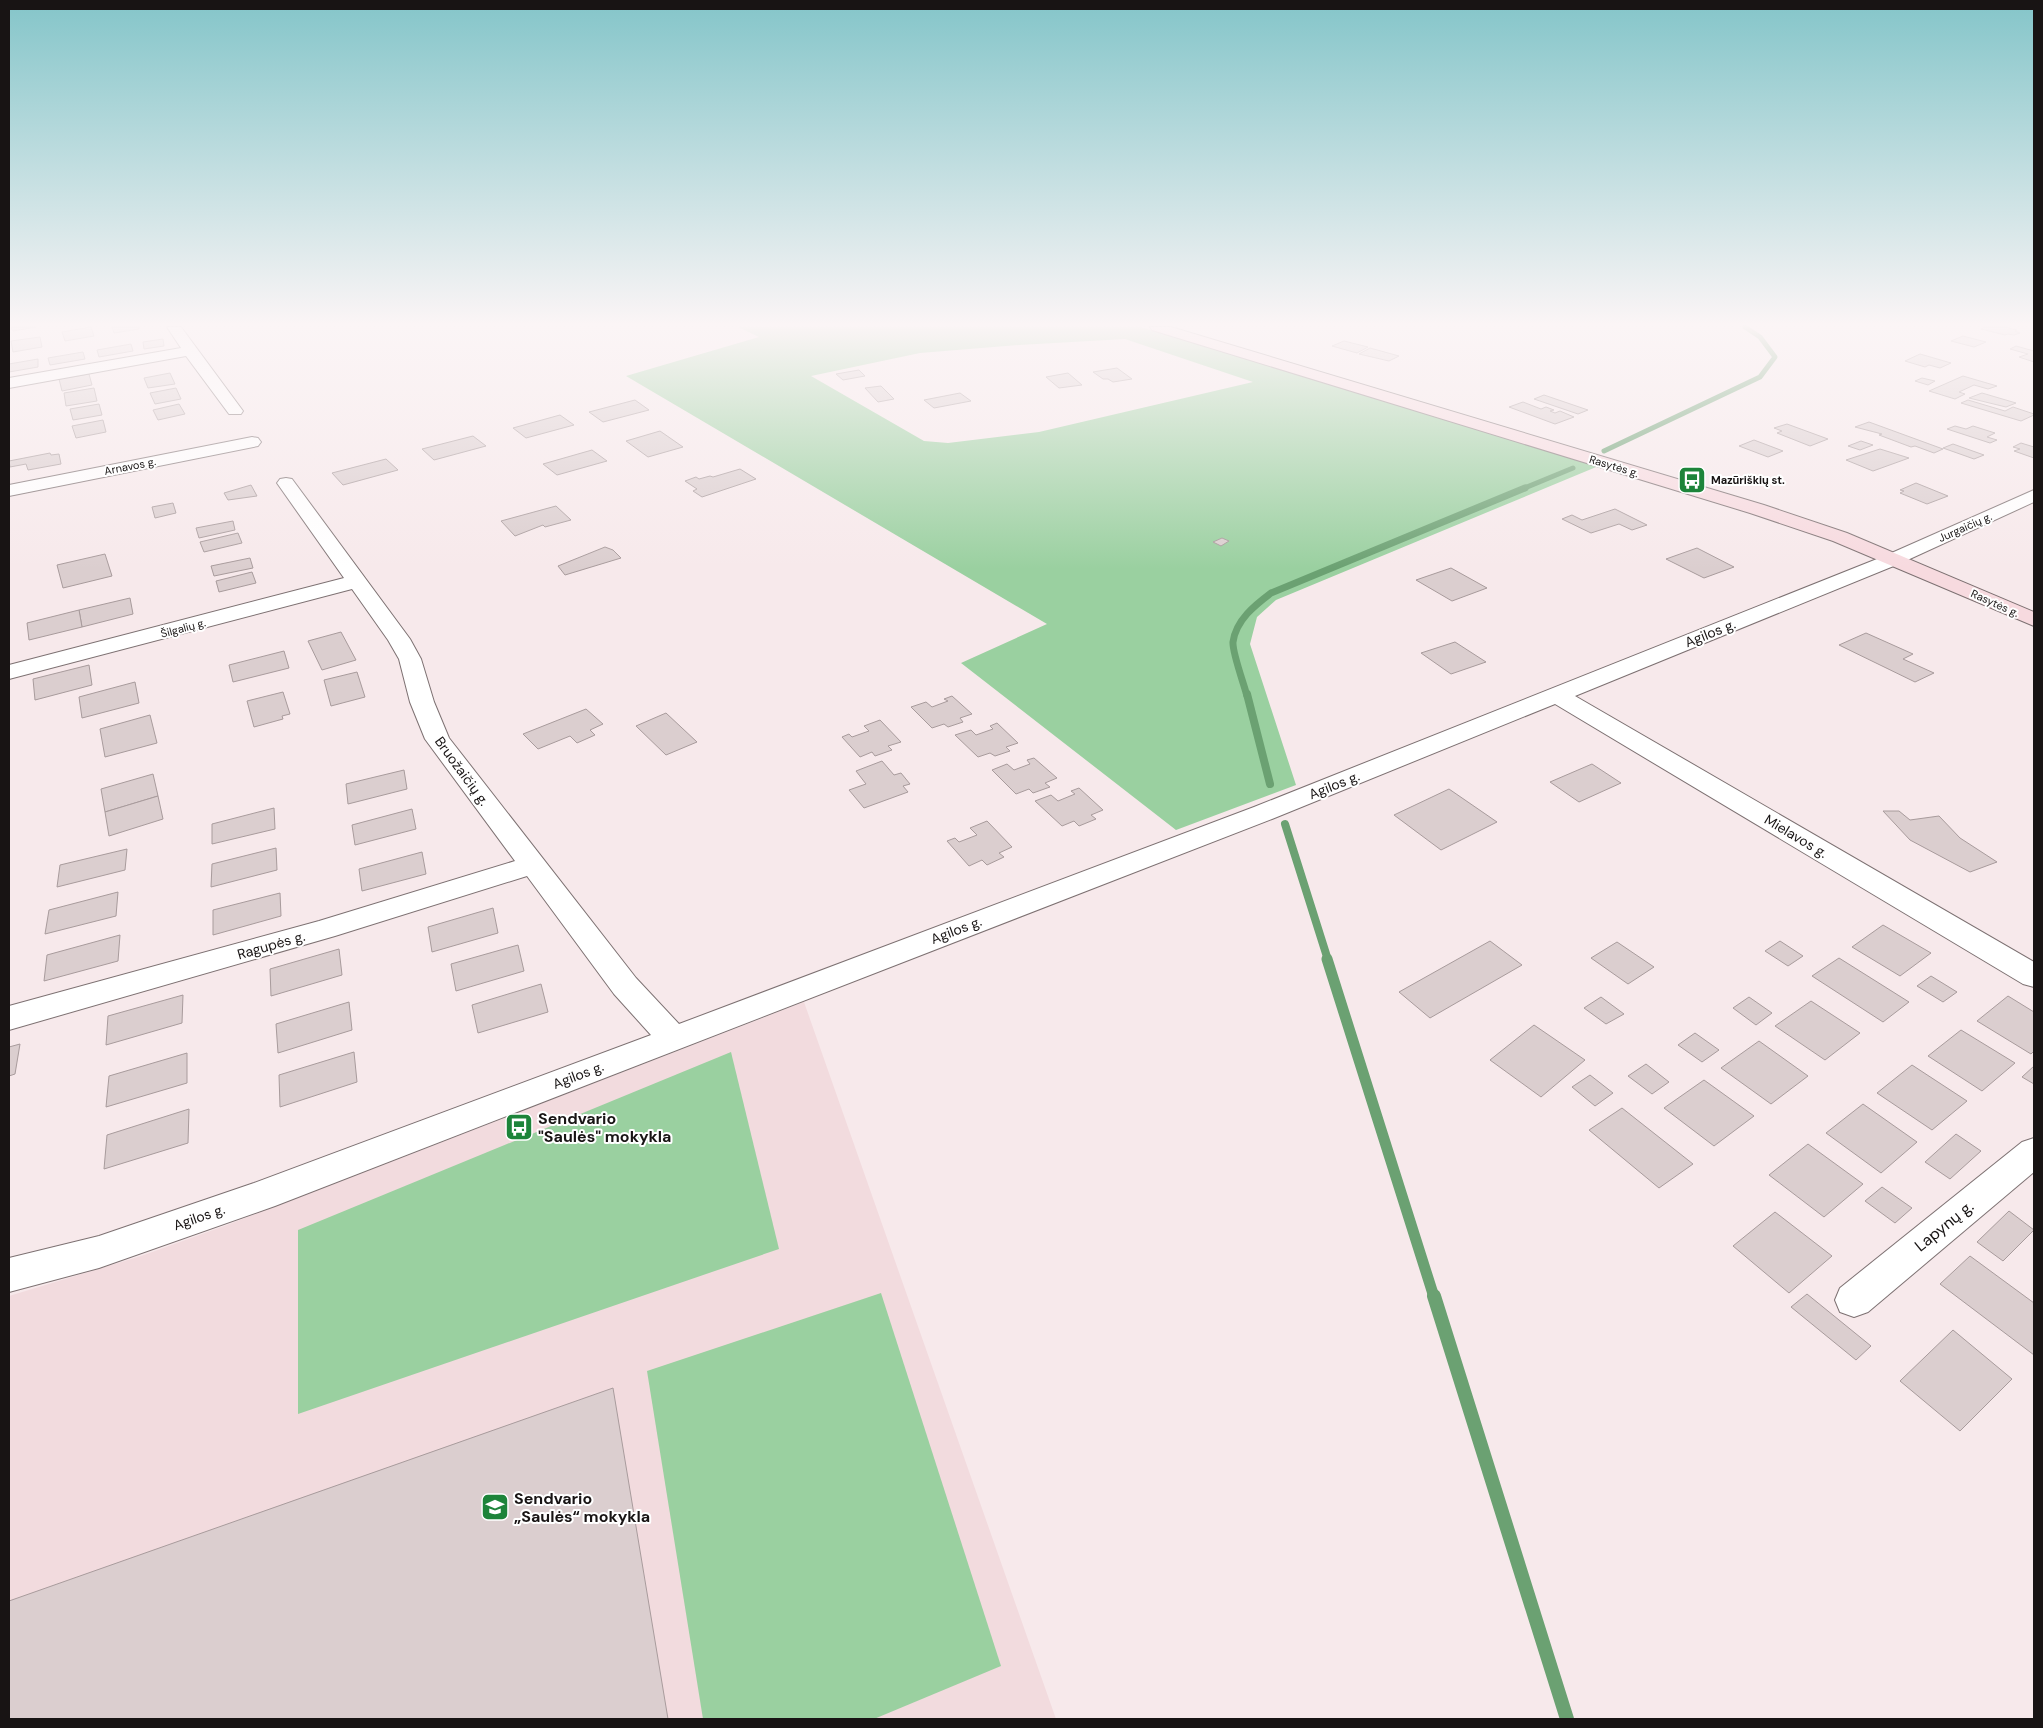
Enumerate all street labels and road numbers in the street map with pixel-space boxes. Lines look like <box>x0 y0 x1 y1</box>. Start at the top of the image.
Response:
street label: Rasytės g. <box>1588 452 1640 480</box>
street label: Arnavos g. <box>103 454 157 478</box>
street label: Jurgaičių g. <box>1936 509 1994 545</box>
street label: Rasytės g. <box>1969 586 2021 620</box>
street label: Šilgalių g. <box>159 615 207 641</box>
street label: Agilos g. <box>1682 615 1738 651</box>
street label: Bruožaičių g. <box>431 733 493 809</box>
street label: Agilos g. <box>1306 767 1362 803</box>
street label: Mielavos g. <box>1761 810 1831 862</box>
street label: Agilos g. <box>928 912 984 948</box>
street label: Ragupės g. <box>235 927 307 963</box>
street label: Agilos g. <box>550 1057 606 1093</box>
street label: Lapynų g. <box>1910 1196 1978 1256</box>
street label: Agilos g. <box>171 1200 227 1234</box>

